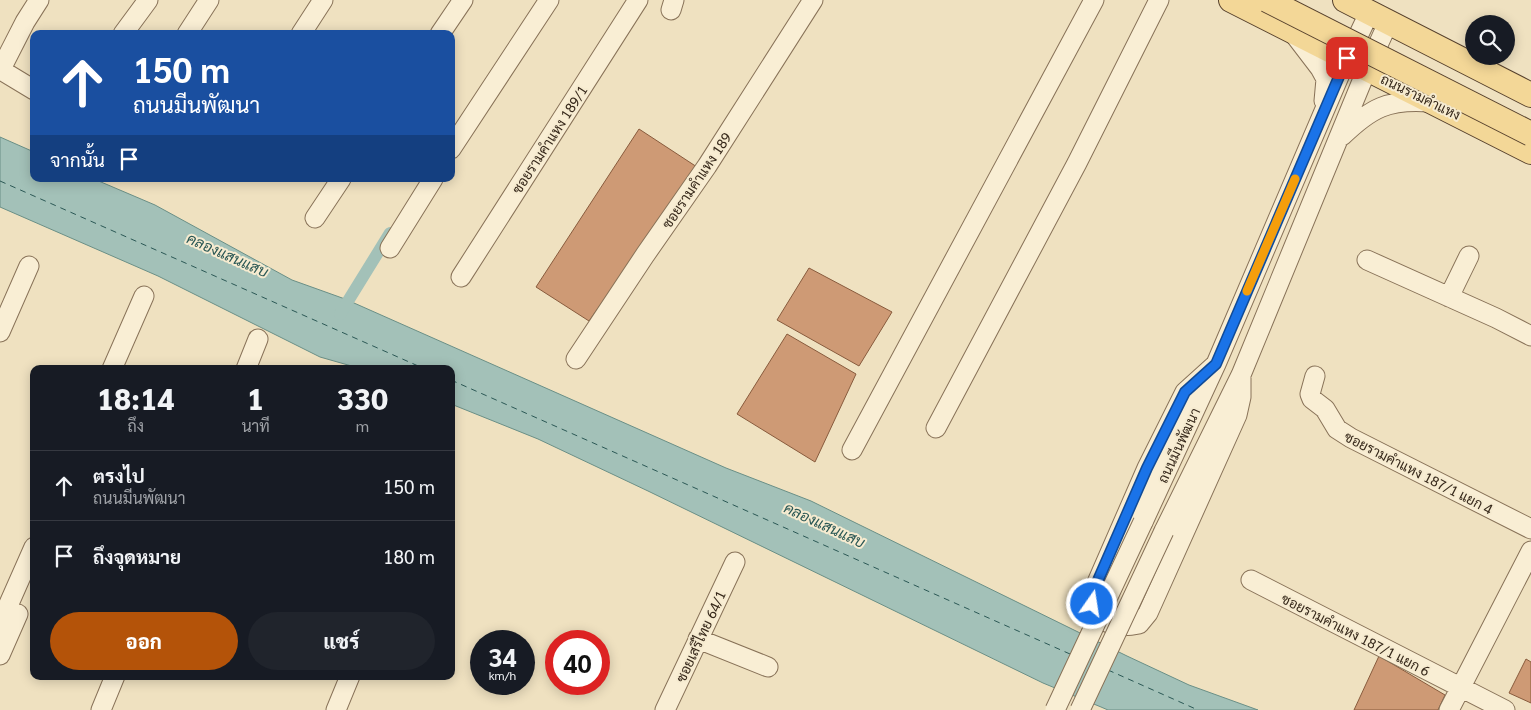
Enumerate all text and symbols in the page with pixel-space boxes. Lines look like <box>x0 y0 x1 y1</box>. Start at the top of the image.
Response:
map controls <box>1465 15 1515 65</box>
button: search <box>1465 15 1515 65</box>
pin <box>1326 37 1368 79</box>
icon: arrive <box>1333 44 1361 72</box>
text: 150 m <box>133 46 230 91</box>
icon: ahead <box>50 50 115 115</box>
street label: ถนนรามคำแหง <box>1378 69 1464 123</box>
street label: ซอยรามคำแหง 189/1 <box>507 81 591 197</box>
text: ถนนมีนพัฒนา <box>133 90 260 118</box>
street label: ซอยรามคำแหง 189 <box>657 128 735 232</box>
icon: arrive <box>115 145 143 173</box>
text: จากนั้น <box>50 147 105 171</box>
water label: คลองแสนแสบ <box>184 228 272 281</box>
text: 18:14 <box>97 378 174 417</box>
text: 1 <box>247 378 264 417</box>
text: 330 <box>337 378 388 417</box>
street label: ถนนมีนพัฒนา <box>1153 405 1203 485</box>
text: ถึง <box>127 415 144 436</box>
text: นาที <box>241 415 270 436</box>
text: m <box>356 415 369 436</box>
street label: ซอยรามคำแหง 187/1 แยก 4 <box>1342 427 1497 517</box>
text: ตรงไป <box>93 463 145 487</box>
icon: ahead <box>50 472 78 500</box>
text: 150 m <box>383 474 435 498</box>
text: ถนนมีนพัฒนา <box>93 487 185 508</box>
water label: คลองแสนแสบ <box>781 497 869 551</box>
icon: arrive <box>50 542 78 570</box>
text: ถึงจุดหมาย <box>93 544 181 568</box>
text: 180 m <box>383 544 435 568</box>
position arrow <box>1065 577 1117 629</box>
street label: ซอยเสรีไทย 64/1 <box>671 587 729 685</box>
street label: ซอยรามคำแหง 187/1 แยก 6 <box>1279 589 1434 679</box>
button: ออก <box>50 612 238 670</box>
button: แชร์ <box>248 612 435 670</box>
speed limit sign: 40 <box>545 630 610 695</box>
text: 34 <box>488 640 517 673</box>
text: km/h <box>489 667 516 683</box>

